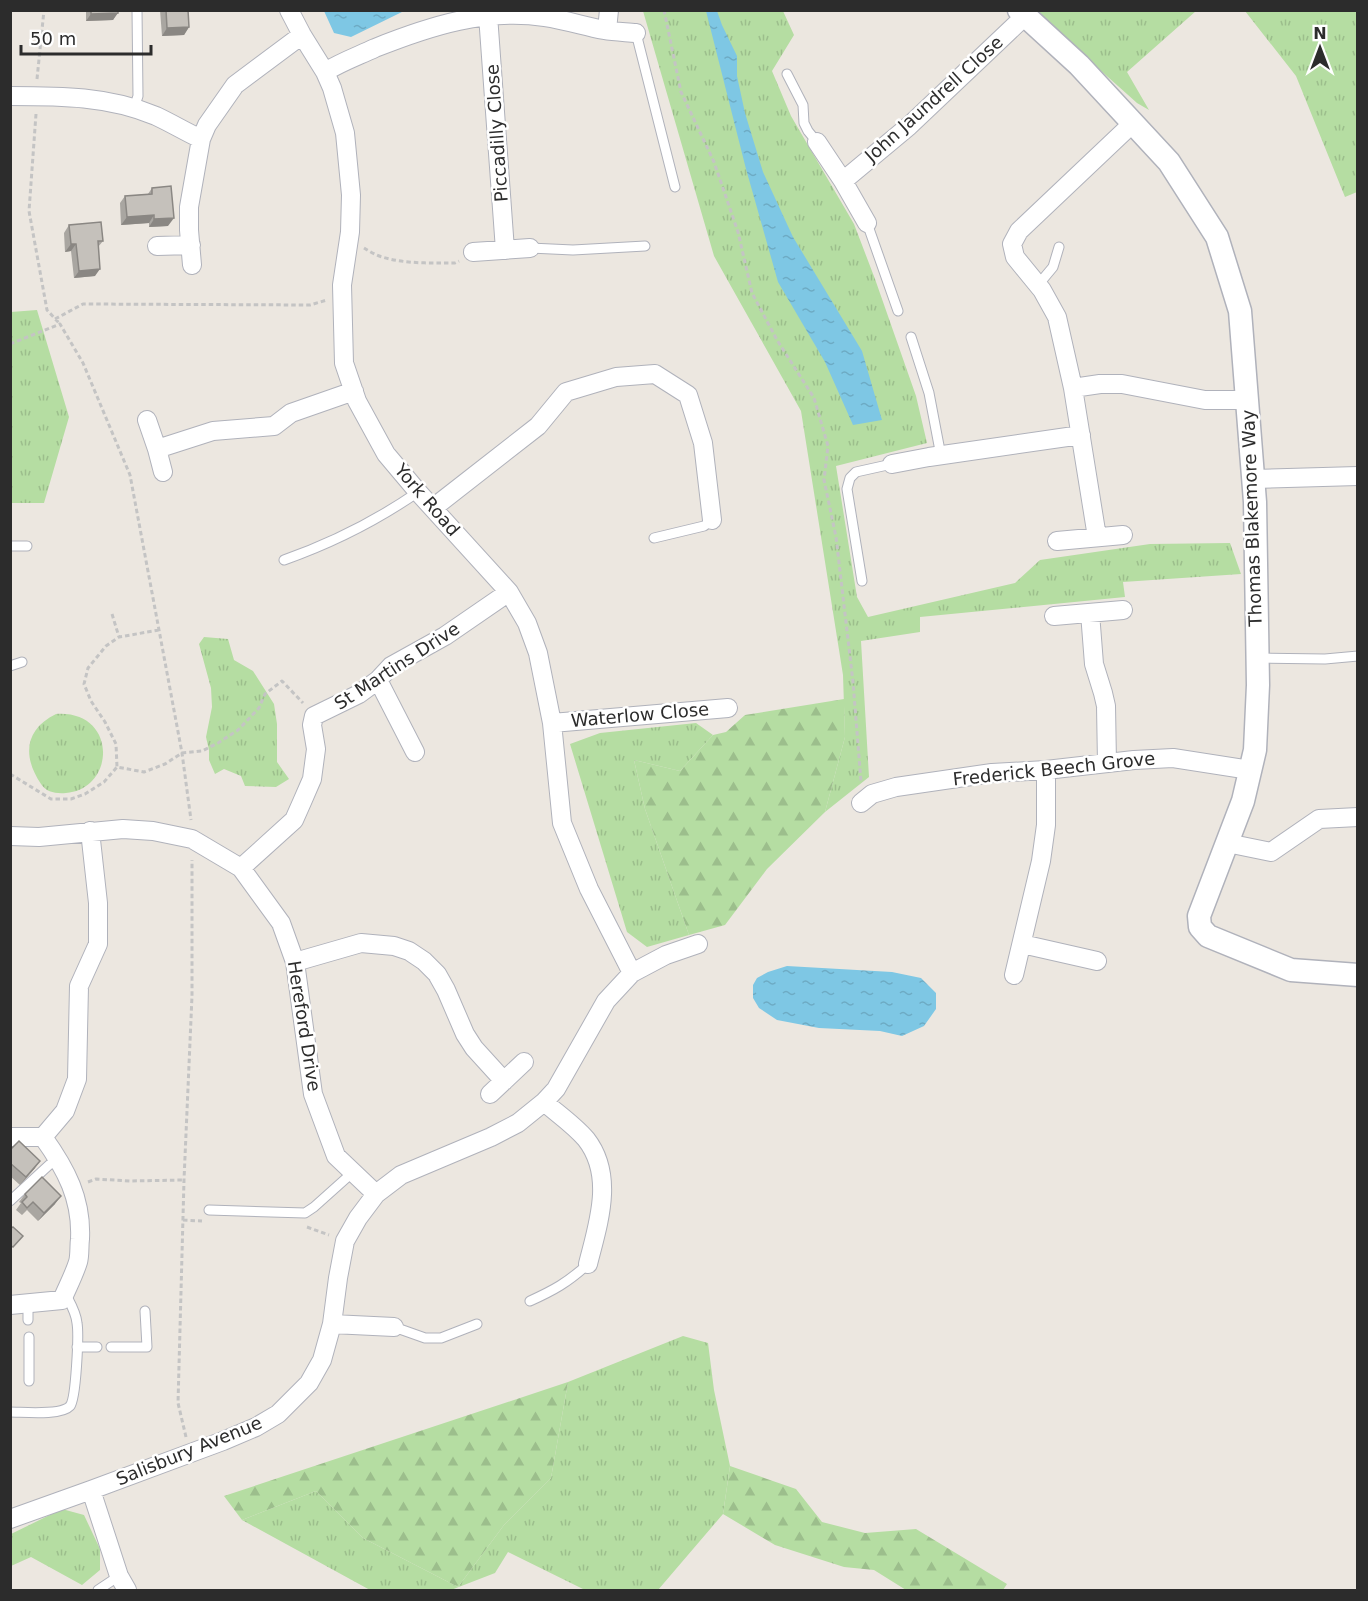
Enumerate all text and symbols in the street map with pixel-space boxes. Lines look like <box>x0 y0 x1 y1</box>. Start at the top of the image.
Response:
scale bar <box>21 18 152 56</box>
north arrow <box>1290 18 1350 78</box>
text: N <box>1313 24 1327 43</box>
text: 50 m <box>30 28 76 49</box>
street label: John Jaundrell Close <box>860 31 1007 167</box>
street label: Piccadilly Close <box>481 63 512 203</box>
street label: Thomas Blakemore Way <box>1237 409 1266 628</box>
street label: York Road <box>390 459 464 540</box>
street label: St Martins Drive <box>330 617 463 714</box>
street label: Waterlow Close <box>570 698 710 731</box>
street label: Frederick Beech Grove <box>952 747 1156 790</box>
street label: Hereford Drive <box>284 959 325 1093</box>
street label: Salisbury Avenue <box>113 1412 265 1489</box>

